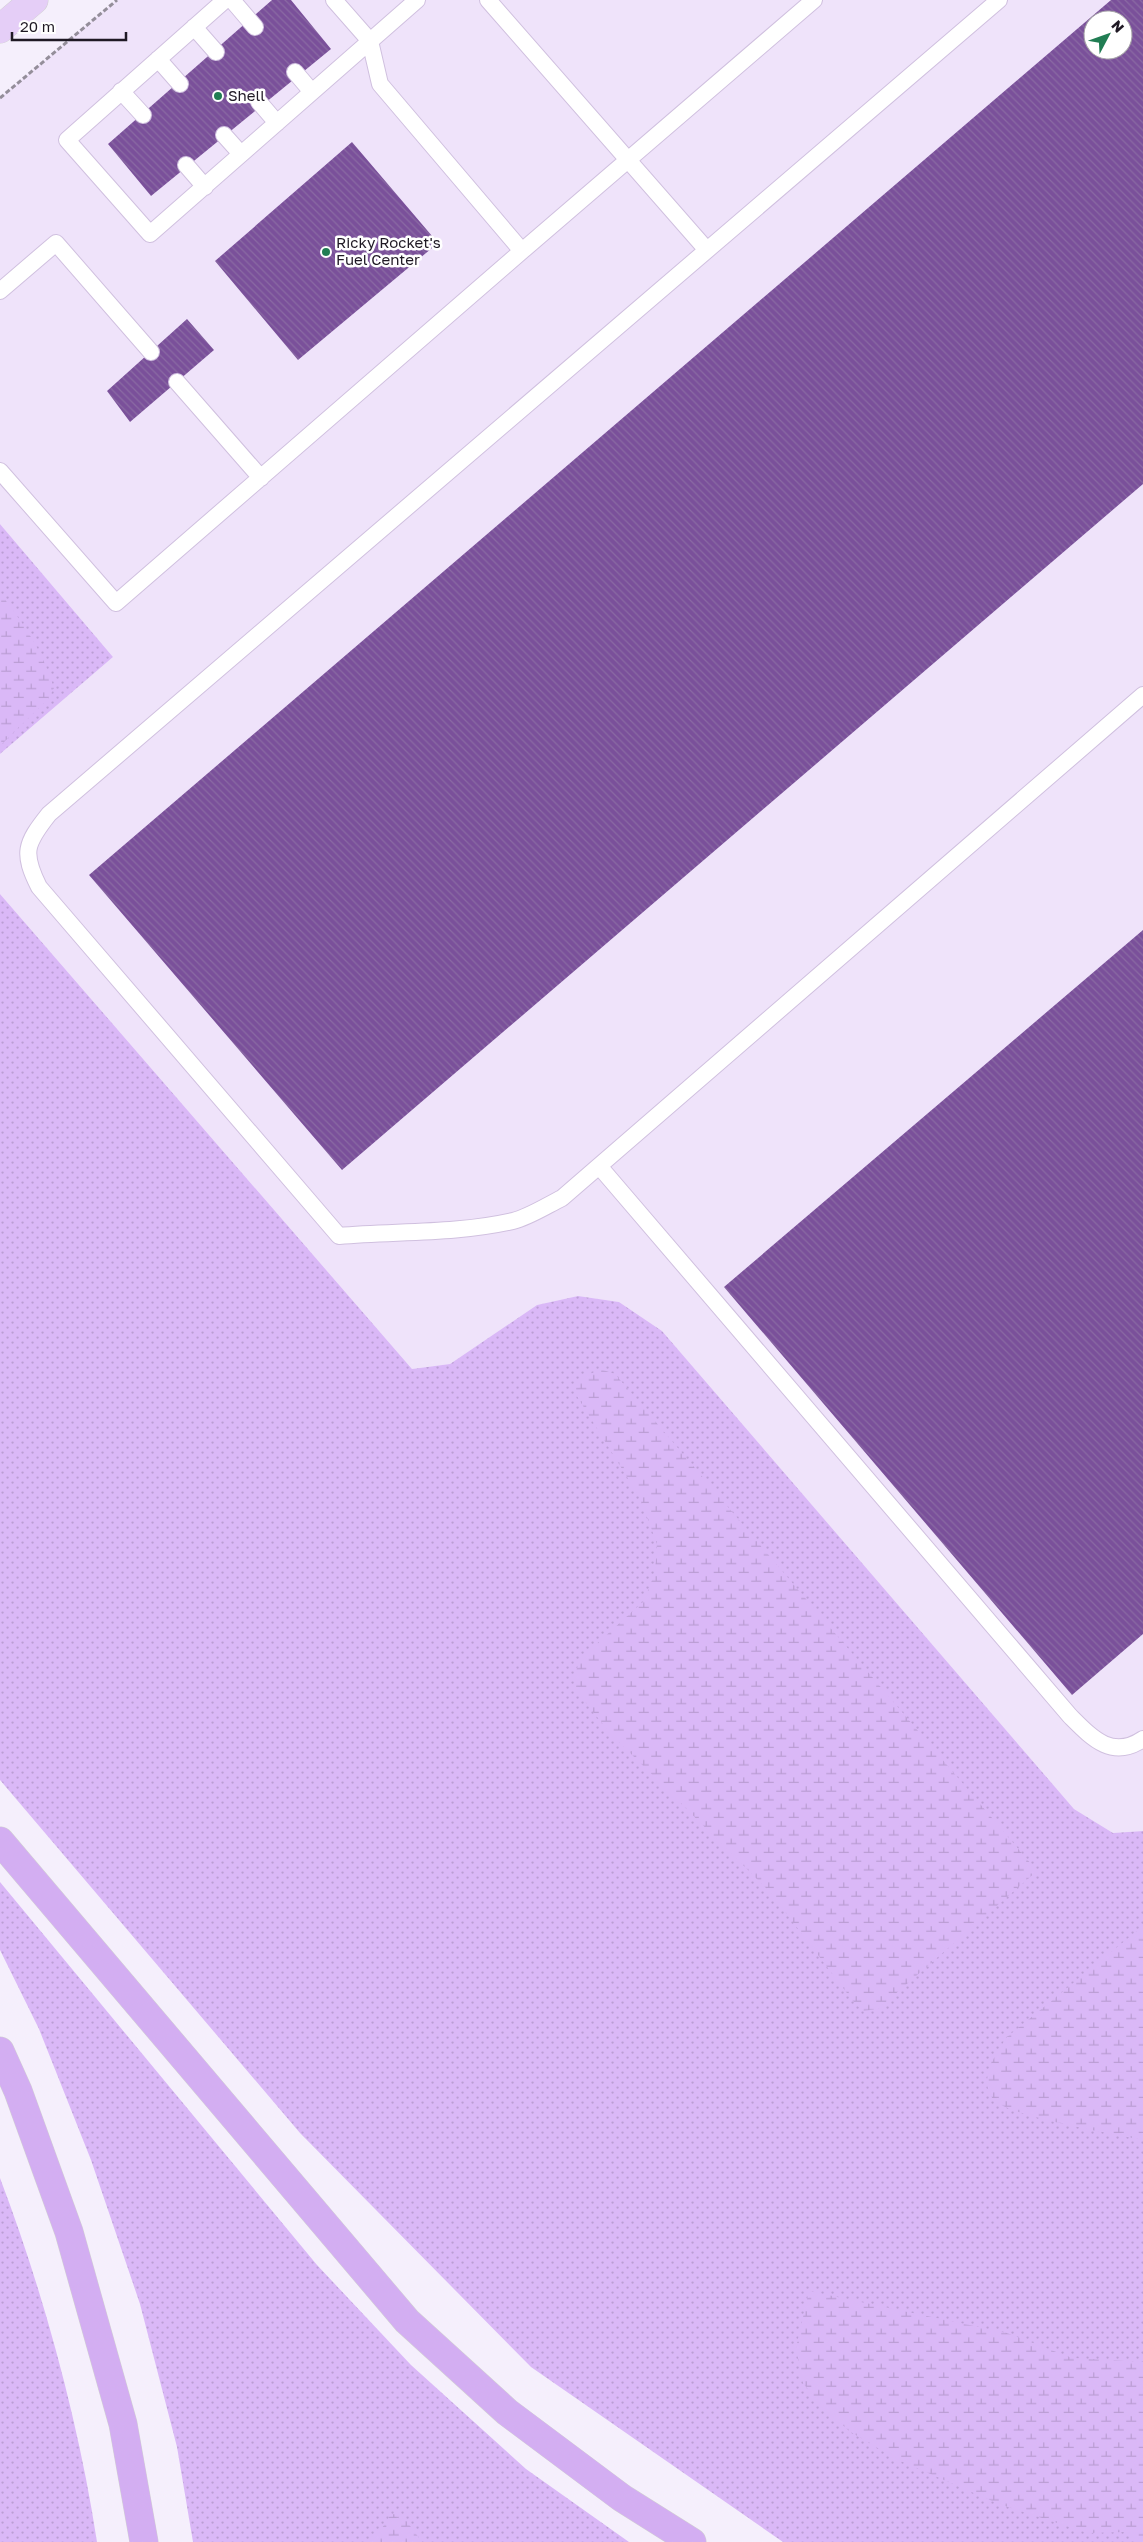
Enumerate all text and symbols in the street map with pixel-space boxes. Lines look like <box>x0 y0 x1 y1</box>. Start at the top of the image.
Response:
scale bar <box>12 10 126 42</box>
north arrow <box>1083 10 1133 60</box>
text: 20 m <box>20 17 55 35</box>
text: N <box>1108 17 1128 36</box>
place label: Shell <box>228 86 265 104</box>
marker: Shell <box>212 90 224 102</box>
place label: Ricky Rocket's Fuel Center <box>336 233 441 268</box>
marker: Ricky Rocket's Fuel Center <box>320 246 332 258</box>

